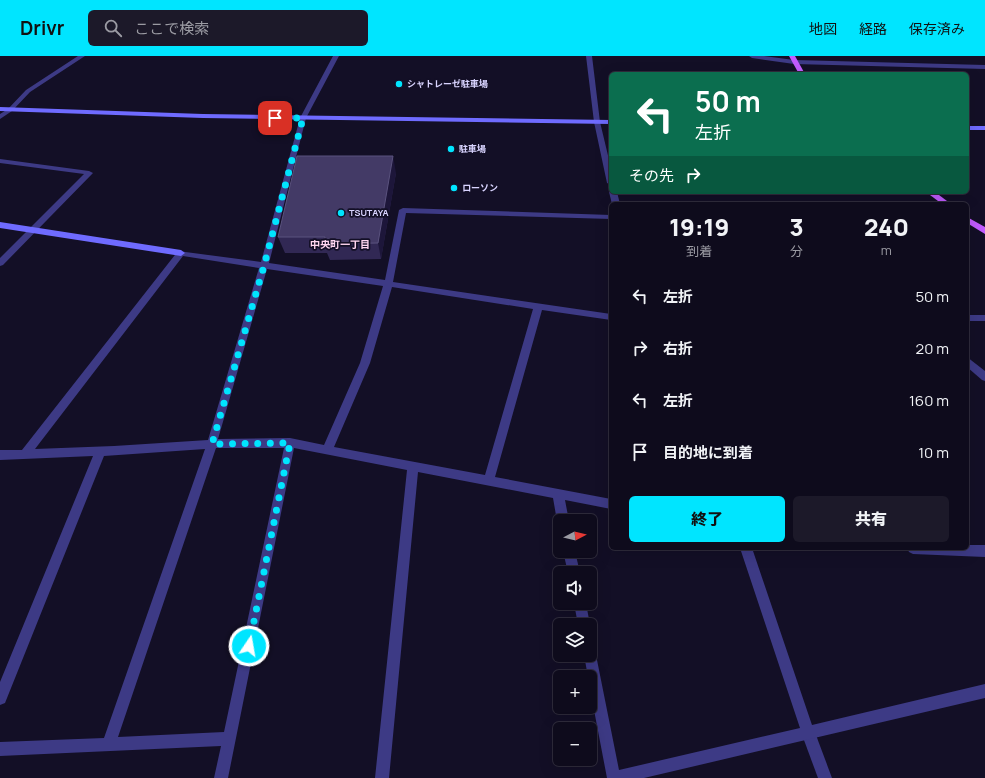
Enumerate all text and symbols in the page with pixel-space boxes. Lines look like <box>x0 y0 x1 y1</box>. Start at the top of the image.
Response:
search box <box>88 10 368 46</box>
text: Drivr <box>20 15 64 41</box>
icon: search <box>102 17 124 39</box>
text: ここで検索 <box>134 18 209 39</box>
text: 地図 <box>809 19 837 38</box>
text: 経路 <box>859 19 887 38</box>
text: 保存済み <box>909 19 965 38</box>
place label: シャトレーゼ駐車場 <box>407 77 488 90</box>
marker: シャトレーゼ駐車場 <box>394 79 404 89</box>
text: 50 m <box>695 82 761 120</box>
icon: left <box>629 88 681 140</box>
pin <box>258 101 292 135</box>
icon: arrive <box>264 107 286 129</box>
text: 左折 <box>695 120 731 144</box>
place label: 駐車場 <box>458 142 486 155</box>
marker: 駐車場 <box>446 144 456 154</box>
icon: right <box>682 164 704 186</box>
text: その先 <box>629 165 674 186</box>
place label: ローソン <box>462 181 498 194</box>
marker: ローソン <box>449 183 459 193</box>
place label: TSUTAYA <box>349 206 389 219</box>
marker: TSUTAYA <box>336 208 346 218</box>
text: 19:19 <box>669 210 729 243</box>
text: 3 <box>790 210 804 243</box>
text: 240 <box>864 210 909 243</box>
district label: 中央町一丁目 <box>310 237 370 251</box>
text: m <box>881 241 892 259</box>
text: 到着 <box>686 242 712 260</box>
text: 分 <box>790 242 803 260</box>
icon: left <box>629 285 651 307</box>
text: 左折 <box>663 286 693 307</box>
text: 50 m <box>915 286 949 307</box>
icon: right <box>629 337 651 359</box>
text: 右折 <box>663 338 693 359</box>
text: 20 m <box>916 338 949 359</box>
icon: left <box>629 389 651 411</box>
text: 左折 <box>663 390 693 411</box>
text: 160 m <box>909 390 949 411</box>
icon: arrive <box>629 441 651 463</box>
text: 目的地に到着 <box>663 442 753 463</box>
text: 10 m <box>918 442 949 463</box>
button: 終了 <box>629 496 785 542</box>
button: 共有 <box>793 496 949 542</box>
north arrow <box>553 514 597 558</box>
map controls <box>553 514 597 766</box>
button: sound <box>553 566 597 610</box>
button: layers <box>553 618 597 662</box>
position arrow <box>228 625 270 667</box>
button: + <box>553 670 597 714</box>
button: − <box>553 722 597 766</box>

